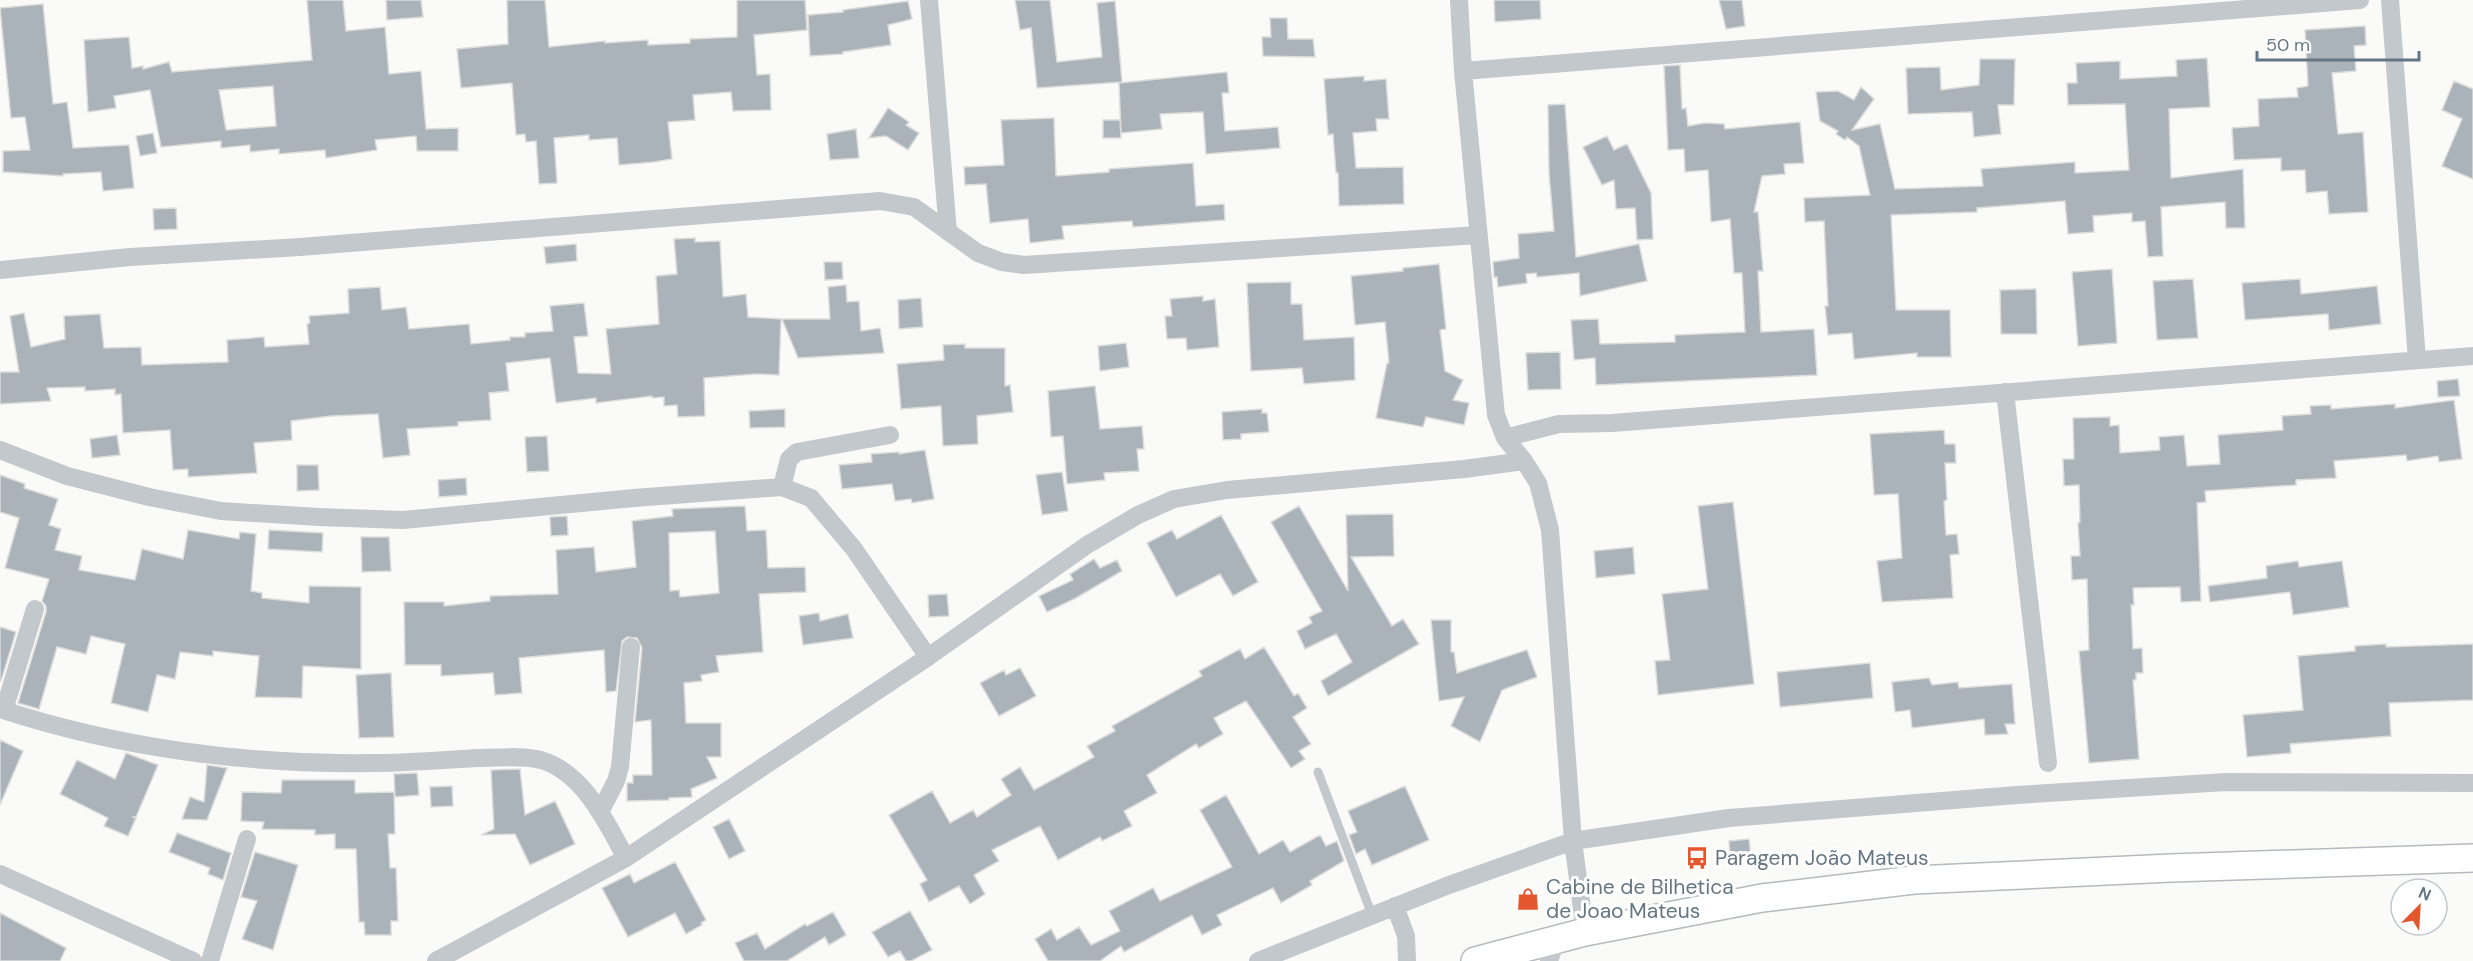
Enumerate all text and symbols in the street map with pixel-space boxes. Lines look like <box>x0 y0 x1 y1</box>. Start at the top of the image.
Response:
scale bar <box>2257 24 2419 62</box>
text: 50 m <box>2266 33 2310 57</box>
place label: Paragem João Mateus <box>1715 844 1929 872</box>
bus stop icon: Paragem João Mateus <box>1684 845 1710 871</box>
place label: Cabine de Bilhetica de Joao Mateus <box>1546 873 1734 925</box>
north arrow <box>2389 877 2449 937</box>
text: N <box>2415 882 2434 906</box>
shop icon: Cabine de Bilhetica de Joao Mateus <box>1515 886 1541 912</box>

